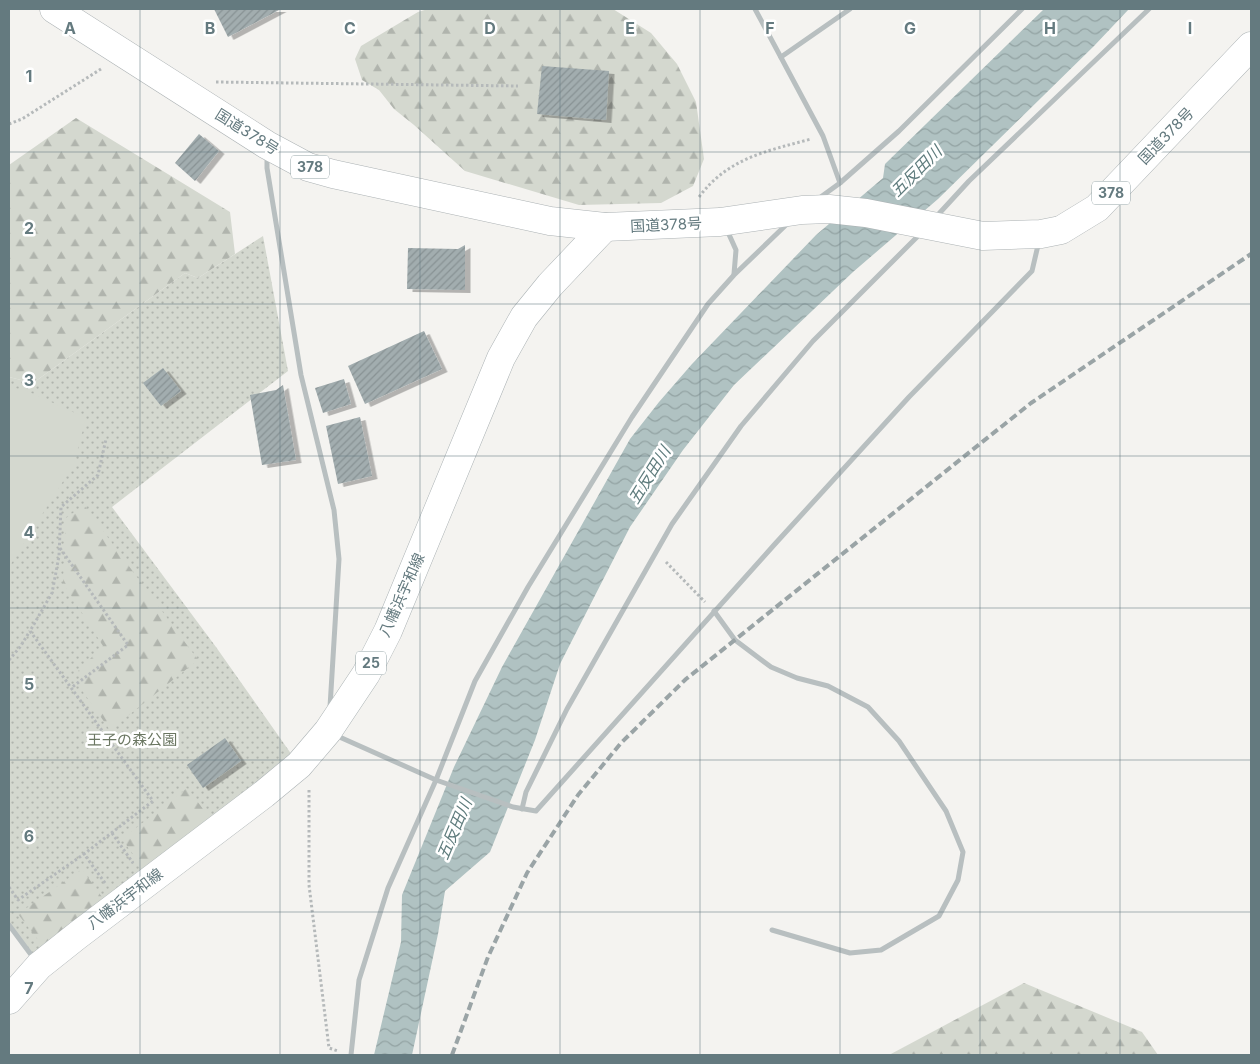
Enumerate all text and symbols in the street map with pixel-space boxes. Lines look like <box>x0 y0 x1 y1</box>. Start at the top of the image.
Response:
text: A <box>64 18 76 38</box>
text: B <box>205 18 215 38</box>
text: C <box>344 18 356 38</box>
text: D <box>484 18 496 38</box>
text: E <box>625 18 635 38</box>
text: F <box>765 18 775 38</box>
text: G <box>904 18 916 38</box>
text: H <box>1044 18 1056 38</box>
text: I <box>1188 18 1192 38</box>
text: 1 <box>26 66 32 86</box>
street label: 国道378号 <box>1134 103 1197 168</box>
street label: 国道378号 <box>212 104 283 159</box>
water label: 五反田川 <box>886 140 947 201</box>
road number: 378 <box>291 156 329 178</box>
road number: 378 <box>1092 182 1130 204</box>
street label: 国道378号 <box>630 213 702 236</box>
text: 2 <box>24 218 34 238</box>
text: 3 <box>24 370 34 390</box>
water label: 五反田川 <box>624 441 675 507</box>
text: 4 <box>24 522 35 542</box>
street label: 八幡浜宇和線 <box>375 550 429 640</box>
road number: 25 <box>356 651 386 674</box>
text: 5 <box>24 674 34 694</box>
park label: 王子の森公園 <box>87 730 177 749</box>
water label: 五反田川 <box>432 794 476 862</box>
text: 6 <box>24 826 34 846</box>
street label: 八幡浜宇和線 <box>83 864 166 933</box>
text: 7 <box>24 978 34 998</box>

